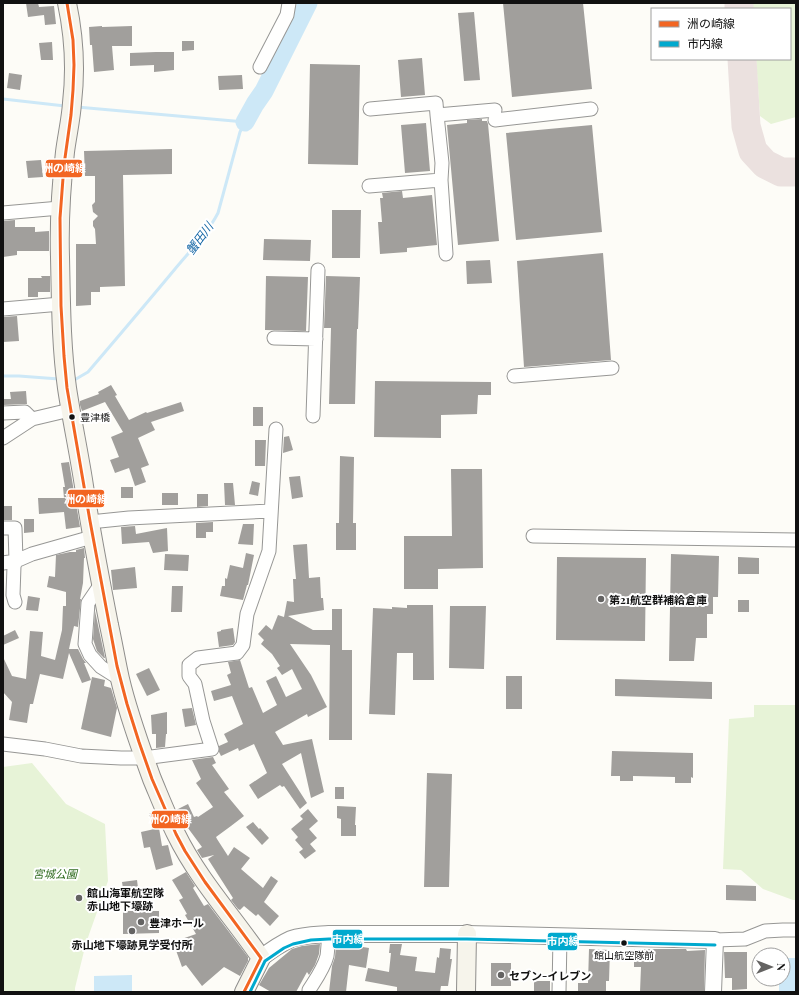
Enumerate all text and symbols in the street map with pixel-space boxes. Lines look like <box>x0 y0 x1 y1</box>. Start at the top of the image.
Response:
legend <box>651 8 791 60</box>
text: 洲の崎線 <box>687 15 735 31</box>
text: 市内線 <box>687 35 723 51</box>
line badge: 洲の崎線 <box>45 159 83 178</box>
text: 洲の崎線 <box>42 160 86 175</box>
water label: 蟹田川 <box>182 217 217 257</box>
place label: 豊津橋 <box>80 410 110 424</box>
marker: 豊津橋 <box>67 412 77 422</box>
line badge: 洲の崎線 <box>67 489 105 508</box>
text: 洲の崎線 <box>64 491 108 506</box>
place label: 第21航空群補給倉庫 <box>609 592 707 607</box>
marker: 第21航空群補給倉庫 <box>596 594 606 604</box>
line badge: 洲の崎線 <box>151 810 189 829</box>
text: 洲の崎線 <box>148 811 192 826</box>
park label: 宮城公園 <box>33 866 79 881</box>
place label: 館山海軍航空隊 赤山地下壕跡 <box>86 885 164 913</box>
marker: 館山海軍航空隊 赤山地下壕跡 <box>74 893 84 903</box>
place label: 豊津ホール <box>149 915 204 930</box>
marker: 豊津ホール <box>136 917 146 927</box>
marker: 赤山地下壕跡見学受付所 <box>127 926 137 936</box>
line badge: 市内線 <box>332 929 363 949</box>
text: 市内線 <box>332 931 365 946</box>
line badge: 市内線 <box>547 932 578 951</box>
text: 市内線 <box>547 933 580 948</box>
place label: 赤山地下壕跡見学受付所 <box>72 937 193 952</box>
marker: 館山航空隊前 <box>619 938 629 948</box>
north arrow <box>751 947 791 987</box>
place label: 館山航空隊前 <box>594 948 654 962</box>
text: N <box>774 963 789 971</box>
place label: セブン-イレブン <box>509 968 591 983</box>
marker: セブン-イレブン <box>496 970 506 980</box>

